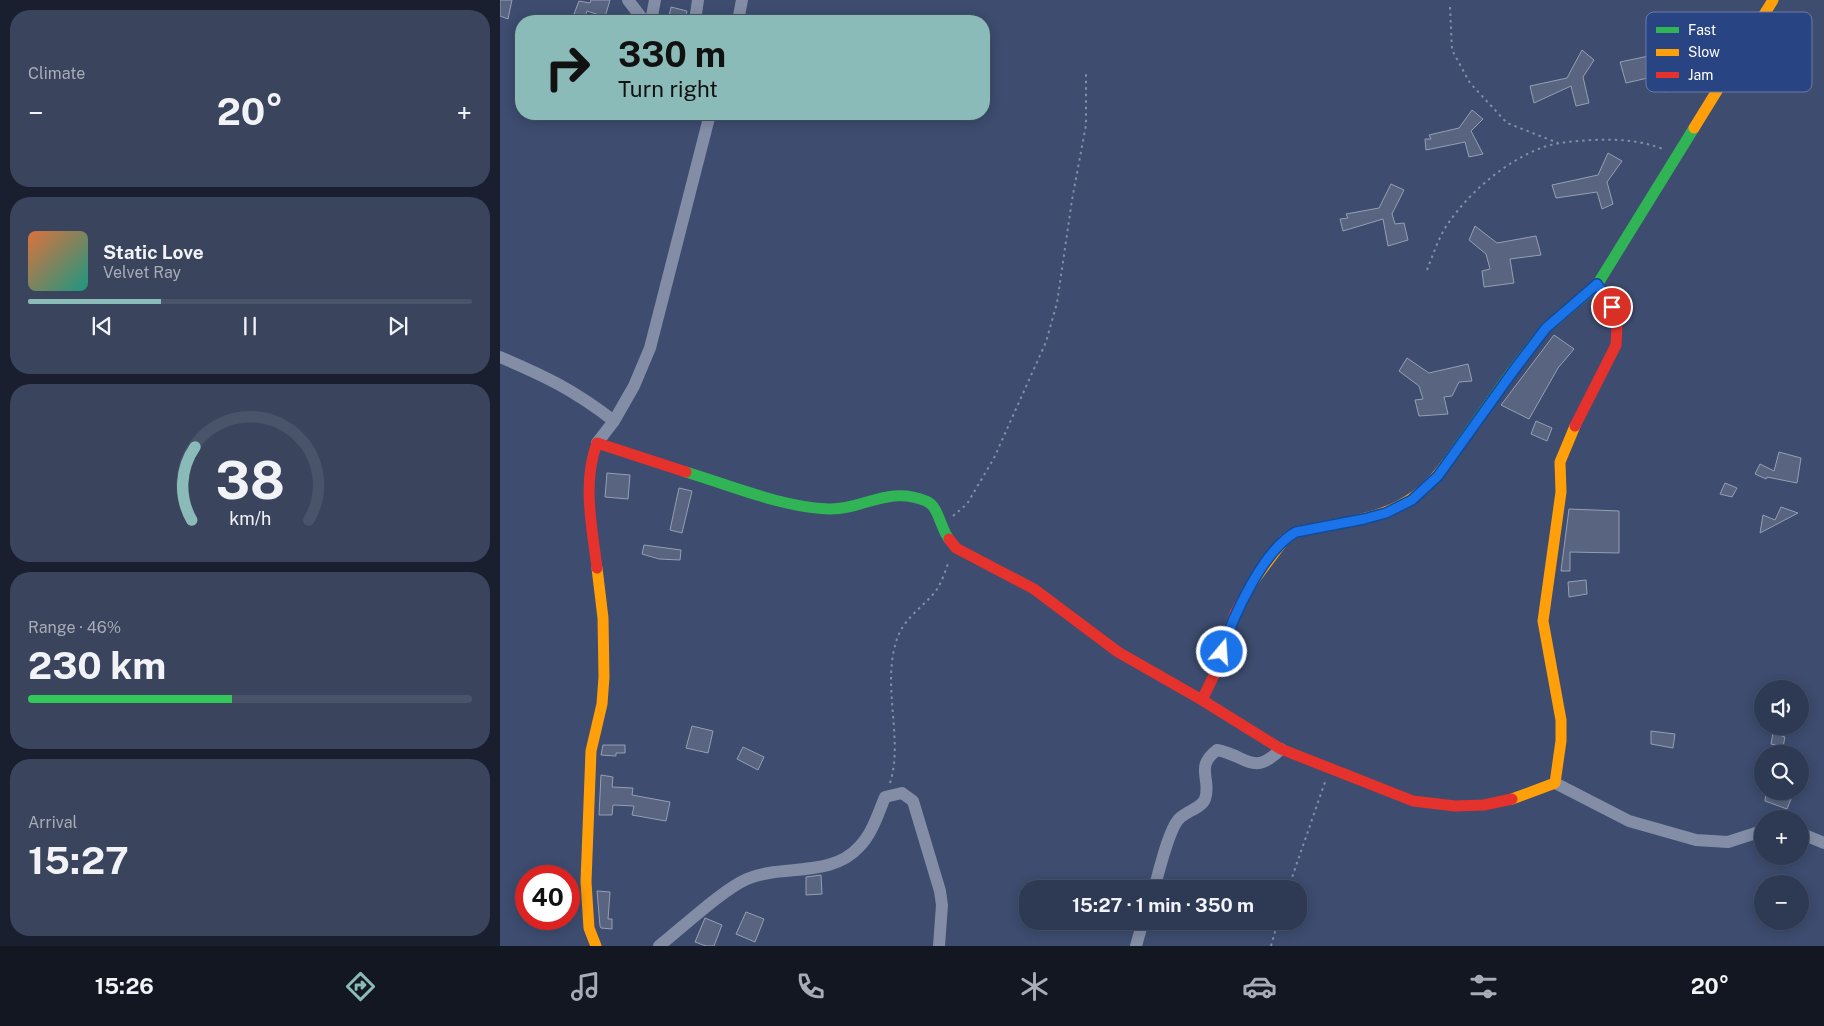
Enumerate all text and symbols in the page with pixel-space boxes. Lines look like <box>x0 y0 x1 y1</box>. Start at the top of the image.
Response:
legend <box>1646 12 1812 92</box>
text: Fast <box>1688 22 1716 38</box>
text: 330 m <box>618 34 726 75</box>
icon: right <box>535 35 600 100</box>
text: Slow <box>1688 44 1720 60</box>
text: Climate <box>28 64 85 83</box>
text: Jam <box>1688 67 1713 83</box>
text: Turn right <box>618 76 718 102</box>
text: 20° <box>217 89 283 134</box>
text: − <box>28 96 44 129</box>
text: + <box>456 96 472 129</box>
text: Static Love <box>103 241 204 263</box>
text: Velvet Ray <box>103 263 181 282</box>
pin <box>1591 286 1633 328</box>
icon: arrive <box>1598 293 1626 321</box>
icon: previous <box>88 312 116 340</box>
icon: pause <box>236 312 264 340</box>
icon: next <box>384 312 412 340</box>
text: 38 <box>215 450 285 511</box>
text: km/h <box>229 508 271 529</box>
text: Range · 46% <box>28 618 121 637</box>
position arrow <box>1195 625 1247 677</box>
text: 230 km <box>28 643 166 688</box>
map controls <box>1754 680 1809 930</box>
button: sound <box>1754 680 1809 735</box>
button: search <box>1754 745 1809 800</box>
button: + <box>1754 810 1809 865</box>
text: Arrival <box>28 813 77 832</box>
text: 15:27 <box>28 838 129 883</box>
speed limit sign: 40 <box>515 865 580 930</box>
button: − <box>1754 875 1809 930</box>
text: 15:27 · 1 min · 350 m <box>1072 894 1254 916</box>
icon: directions <box>343 969 378 1004</box>
icon: music <box>568 969 603 1004</box>
icon: phone <box>793 969 828 1004</box>
icon: climate <box>1017 969 1052 1004</box>
icon: car <box>1242 969 1277 1004</box>
icon: filters <box>1466 969 1501 1004</box>
text: 15:26 <box>95 973 154 999</box>
text: 20° <box>1691 973 1729 999</box>

